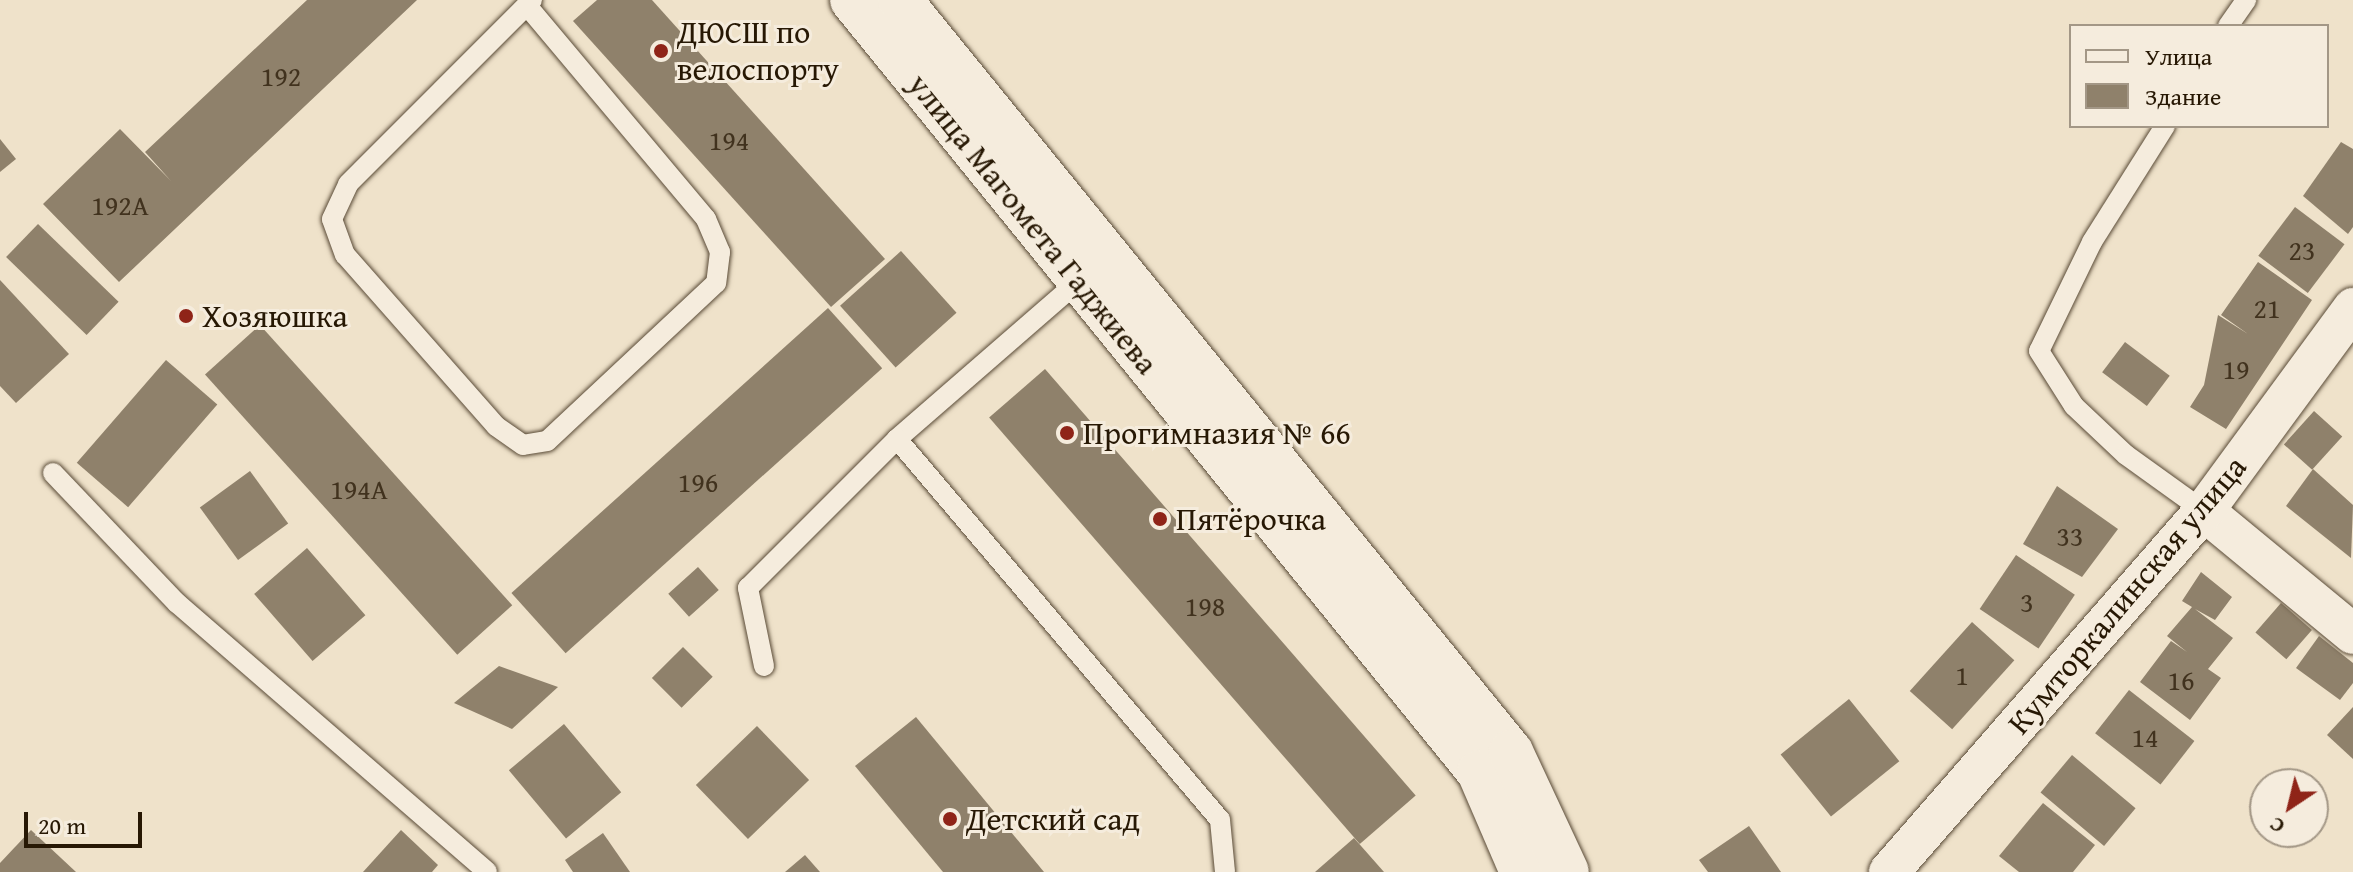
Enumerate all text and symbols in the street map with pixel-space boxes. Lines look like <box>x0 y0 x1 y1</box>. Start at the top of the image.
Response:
place label: ДЮСШ по велоспорту <box>677 14 839 89</box>
legend <box>2069 24 2329 128</box>
text: Улица <box>2145 39 2212 74</box>
marker: ДЮСШ по велоспорту <box>652 42 670 60</box>
house number: 192 <box>261 59 301 93</box>
street label: улица Магомета Гаджиева <box>900 66 1166 382</box>
text: Здание <box>2145 79 2221 114</box>
house number: 194 <box>709 123 749 157</box>
house number: 192А <box>91 188 149 222</box>
house number: 23 <box>2289 233 2315 267</box>
house number: 21 <box>2254 291 2280 325</box>
place label: Хозяюшка <box>202 297 348 335</box>
marker: Хозяюшка <box>177 307 195 325</box>
house number: 19 <box>2223 352 2249 386</box>
place label: Прогимназия № 66 <box>1083 414 1351 452</box>
marker: Прогимназия № 66 <box>1058 424 1076 442</box>
street label: Кумторкалинская улица <box>2000 448 2254 742</box>
house number: 196 <box>678 465 718 499</box>
house number: 194А <box>330 472 388 506</box>
place label: Пятёрочка <box>1176 500 1326 538</box>
marker: Пятёрочка <box>1151 510 1169 528</box>
house number: 33 <box>2057 519 2083 553</box>
house number: 3 <box>2020 585 2034 619</box>
house number: 198 <box>1185 589 1225 623</box>
house number: 1 <box>1955 658 1969 692</box>
house number: 16 <box>2168 663 2194 697</box>
house number: 14 <box>2132 720 2158 754</box>
north arrow <box>2249 768 2329 848</box>
scale bar <box>28 796 146 846</box>
place label: Детский сад <box>966 800 1140 838</box>
text: 20 m <box>38 808 86 843</box>
text: С <box>2262 809 2291 843</box>
marker: Детский сад <box>941 810 959 828</box>

